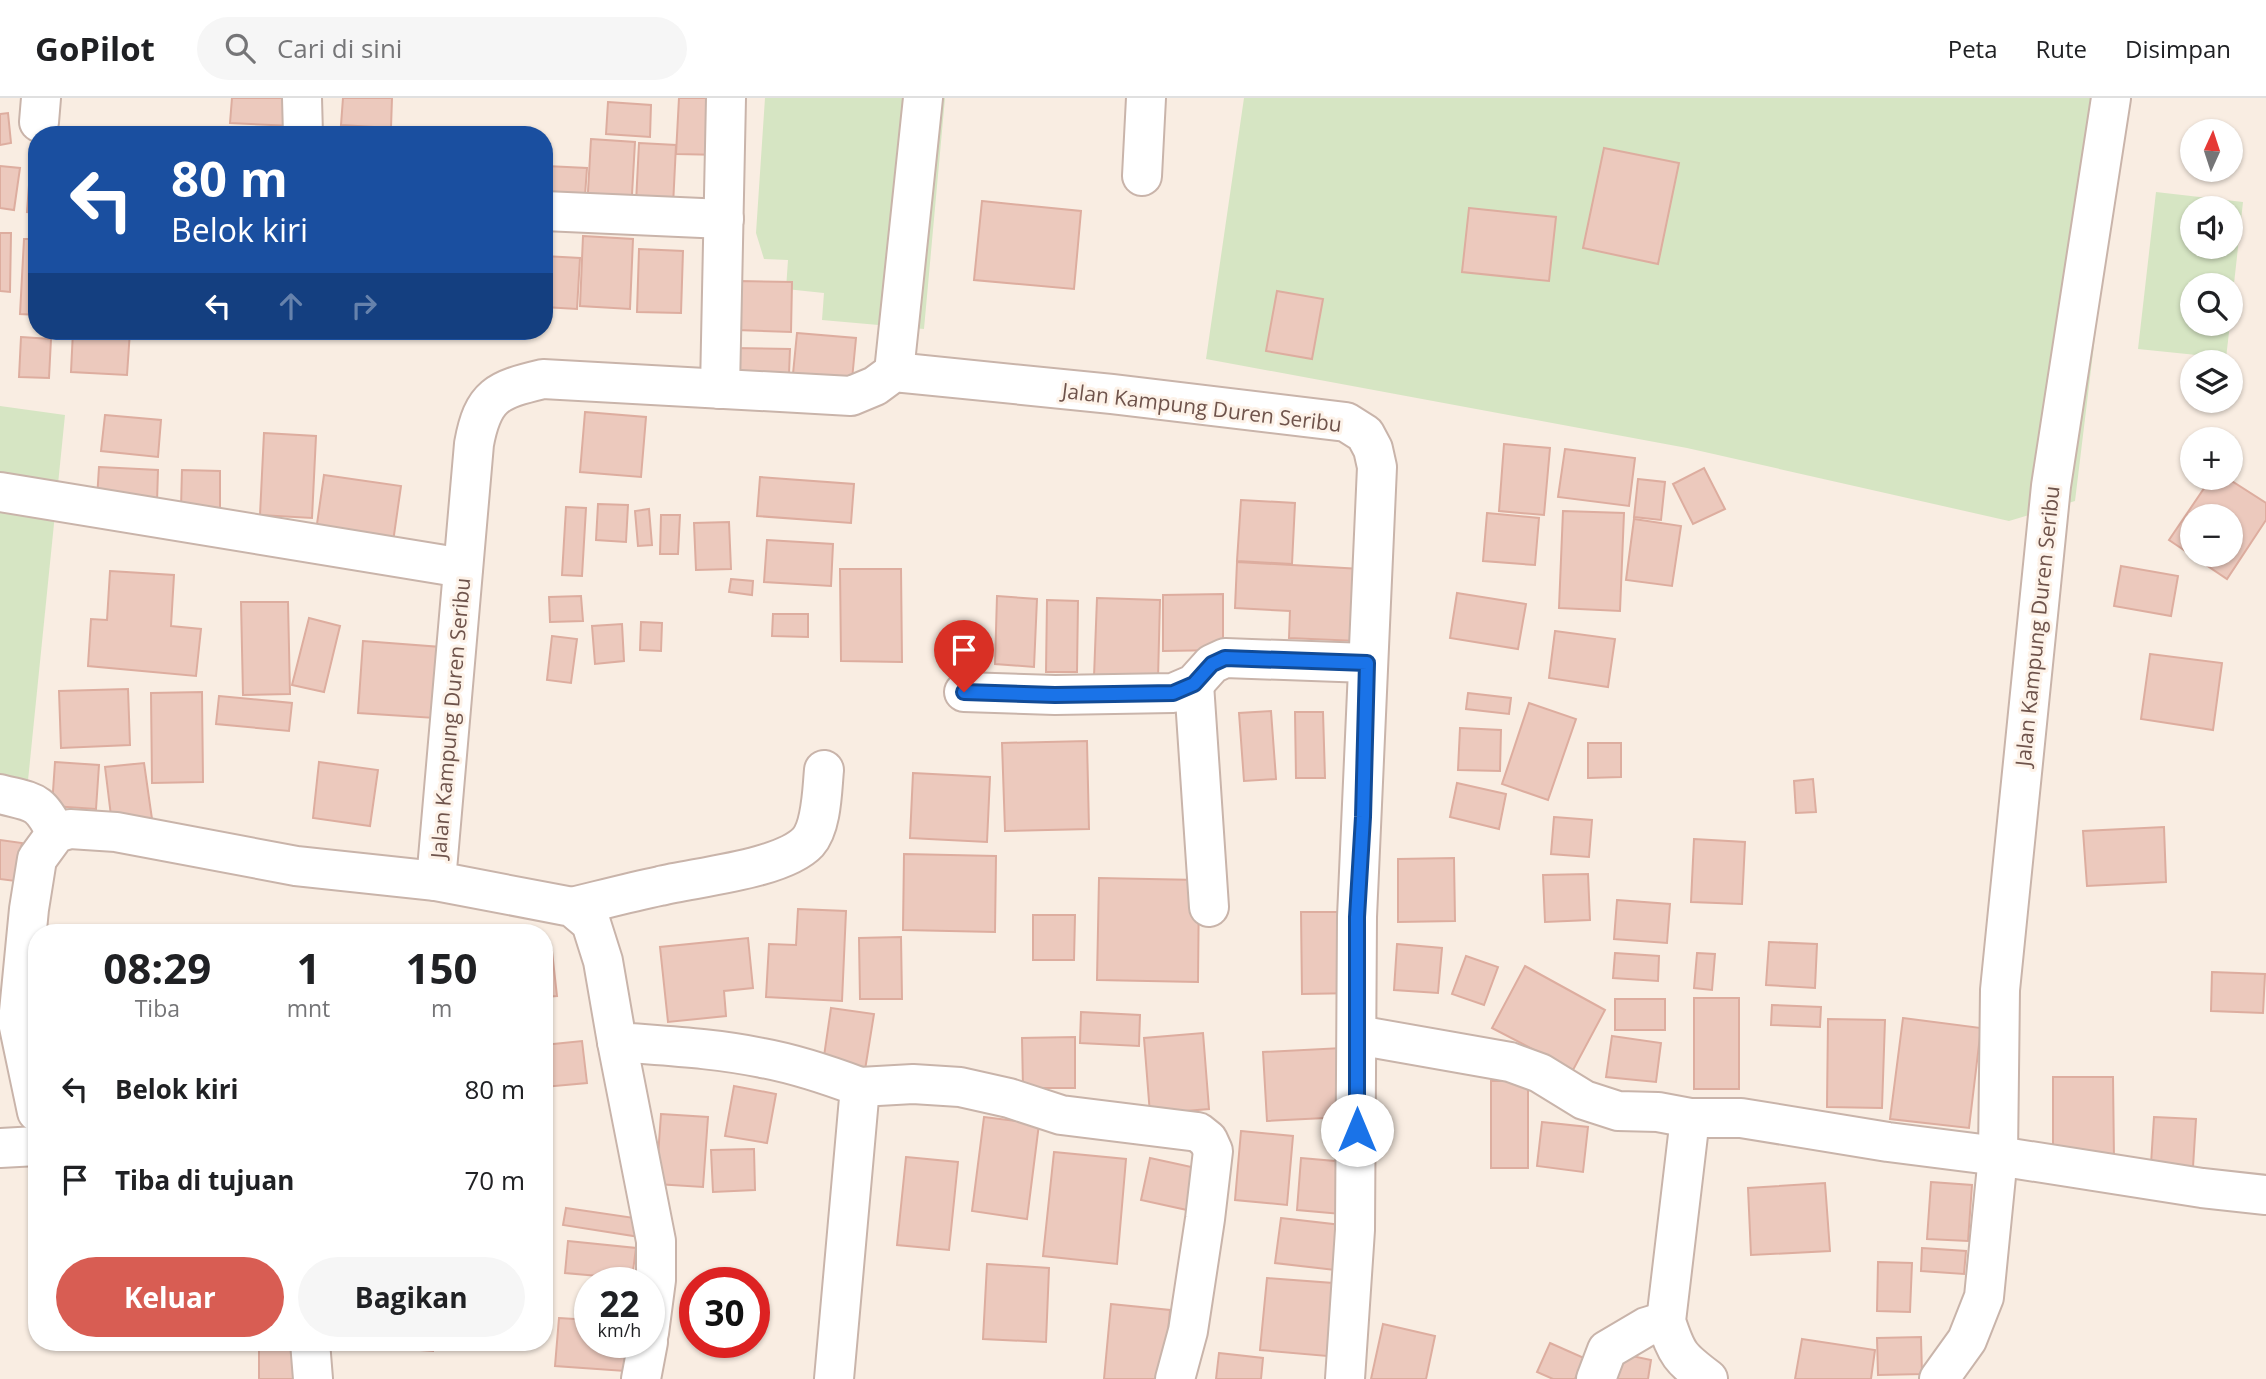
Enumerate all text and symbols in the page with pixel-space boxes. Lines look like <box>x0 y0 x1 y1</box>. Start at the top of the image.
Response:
search box <box>197 17 687 80</box>
text: GoPilot <box>35 26 155 71</box>
icon: search <box>221 29 259 67</box>
text: Cari di sini <box>277 30 402 66</box>
text: Peta <box>1948 32 1998 65</box>
text: Rute <box>2036 32 2087 65</box>
text: Disimpan <box>2125 32 2231 65</box>
north arrow <box>2180 119 2244 182</box>
map controls <box>2180 119 2243 567</box>
text: 80 m <box>171 145 288 211</box>
icon: left <box>56 154 147 245</box>
button: sound <box>2180 196 2243 259</box>
text: Belok kiri <box>171 208 308 251</box>
button: search <box>2180 273 2243 336</box>
icon: left <box>199 287 237 325</box>
icon: ahead <box>272 287 310 325</box>
icon: right <box>345 287 383 325</box>
button: layers <box>2180 350 2243 413</box>
street label: Jalan Kampung Duren Seribu <box>1058 376 1344 438</box>
button: + <box>2180 427 2243 490</box>
street label: Jalan Kampung Duren Seribu <box>2008 484 2066 770</box>
button: − <box>2180 504 2243 567</box>
street label: Jalan Kampung Duren Seribu <box>424 576 476 862</box>
pin <box>934 620 994 692</box>
icon: arrive <box>945 631 983 669</box>
text: 08:29 <box>103 939 211 996</box>
text: 1 <box>296 939 320 996</box>
text: 150 <box>406 939 478 996</box>
text: Tiba <box>135 992 180 1024</box>
text: mnt <box>287 992 330 1024</box>
text: m <box>431 992 452 1024</box>
icon: left <box>56 1070 94 1108</box>
text: Belok kiri <box>115 1071 239 1107</box>
text: 80 m <box>464 1071 525 1107</box>
position arrow <box>1320 1093 1394 1167</box>
icon: arrive <box>56 1161 94 1199</box>
text: Tiba di tujuan <box>115 1162 294 1198</box>
text: 70 m <box>464 1162 525 1198</box>
button: Keluar <box>56 1257 284 1337</box>
button: Bagikan <box>298 1257 525 1337</box>
speed limit sign: 30 <box>679 1267 770 1358</box>
text: 22 <box>599 1280 640 1327</box>
text: km/h <box>598 1318 641 1342</box>

